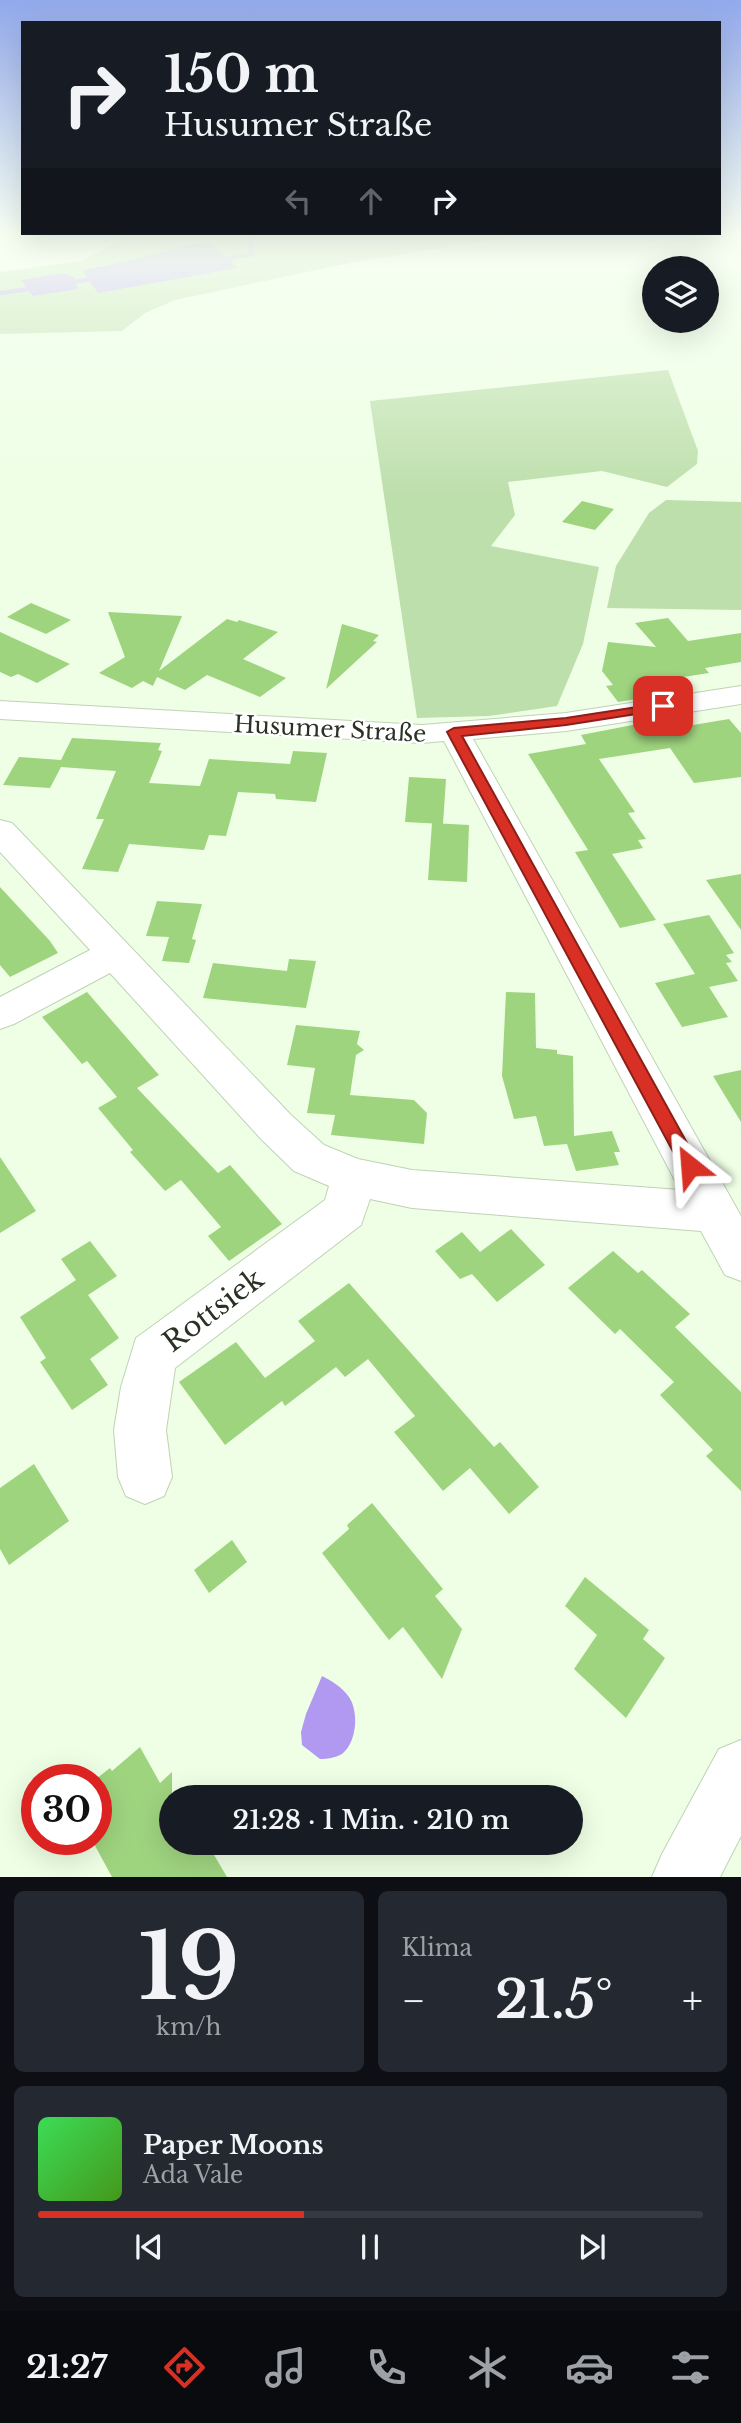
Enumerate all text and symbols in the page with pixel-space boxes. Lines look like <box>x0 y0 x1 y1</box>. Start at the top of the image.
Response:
text: 150 m <box>164 44 319 105</box>
icon: right <box>49 49 140 140</box>
text: Husumer Straße <box>164 105 432 145</box>
icon: left <box>279 182 317 220</box>
icon: ahead <box>352 182 390 220</box>
icon: right <box>425 182 463 220</box>
map controls <box>642 256 719 333</box>
button: layers <box>642 256 719 333</box>
pin <box>633 676 693 736</box>
icon: arrive <box>644 687 682 725</box>
street label: Husumer Straße <box>233 710 427 748</box>
position arrow <box>653 1129 727 1203</box>
street label: Rottsiek <box>156 1261 271 1360</box>
speed limit sign: 30 <box>21 1764 112 1855</box>
text: 21:28 · 1 Min. · 210 m <box>233 1804 509 1836</box>
text: 19 <box>138 1911 239 2024</box>
text: Klima <box>402 1934 472 1962</box>
text: 21.5° <box>495 1968 613 2032</box>
text: − <box>402 1977 426 2024</box>
text: + <box>682 1977 703 2024</box>
text: km/h <box>156 2013 221 2041</box>
text: Paper Moons <box>143 2129 324 2161</box>
text: Ada Vale <box>143 2161 243 2189</box>
icon: previous <box>130 2228 168 2266</box>
icon: pause <box>351 2228 389 2266</box>
icon: next <box>573 2228 611 2266</box>
icon: directions <box>160 2343 209 2392</box>
icon: music <box>261 2343 310 2392</box>
icon: phone <box>362 2343 411 2392</box>
icon: climate <box>463 2343 512 2392</box>
icon: car <box>565 2343 614 2392</box>
icon: filters <box>666 2343 715 2392</box>
text: 21:27 <box>26 2347 107 2387</box>

